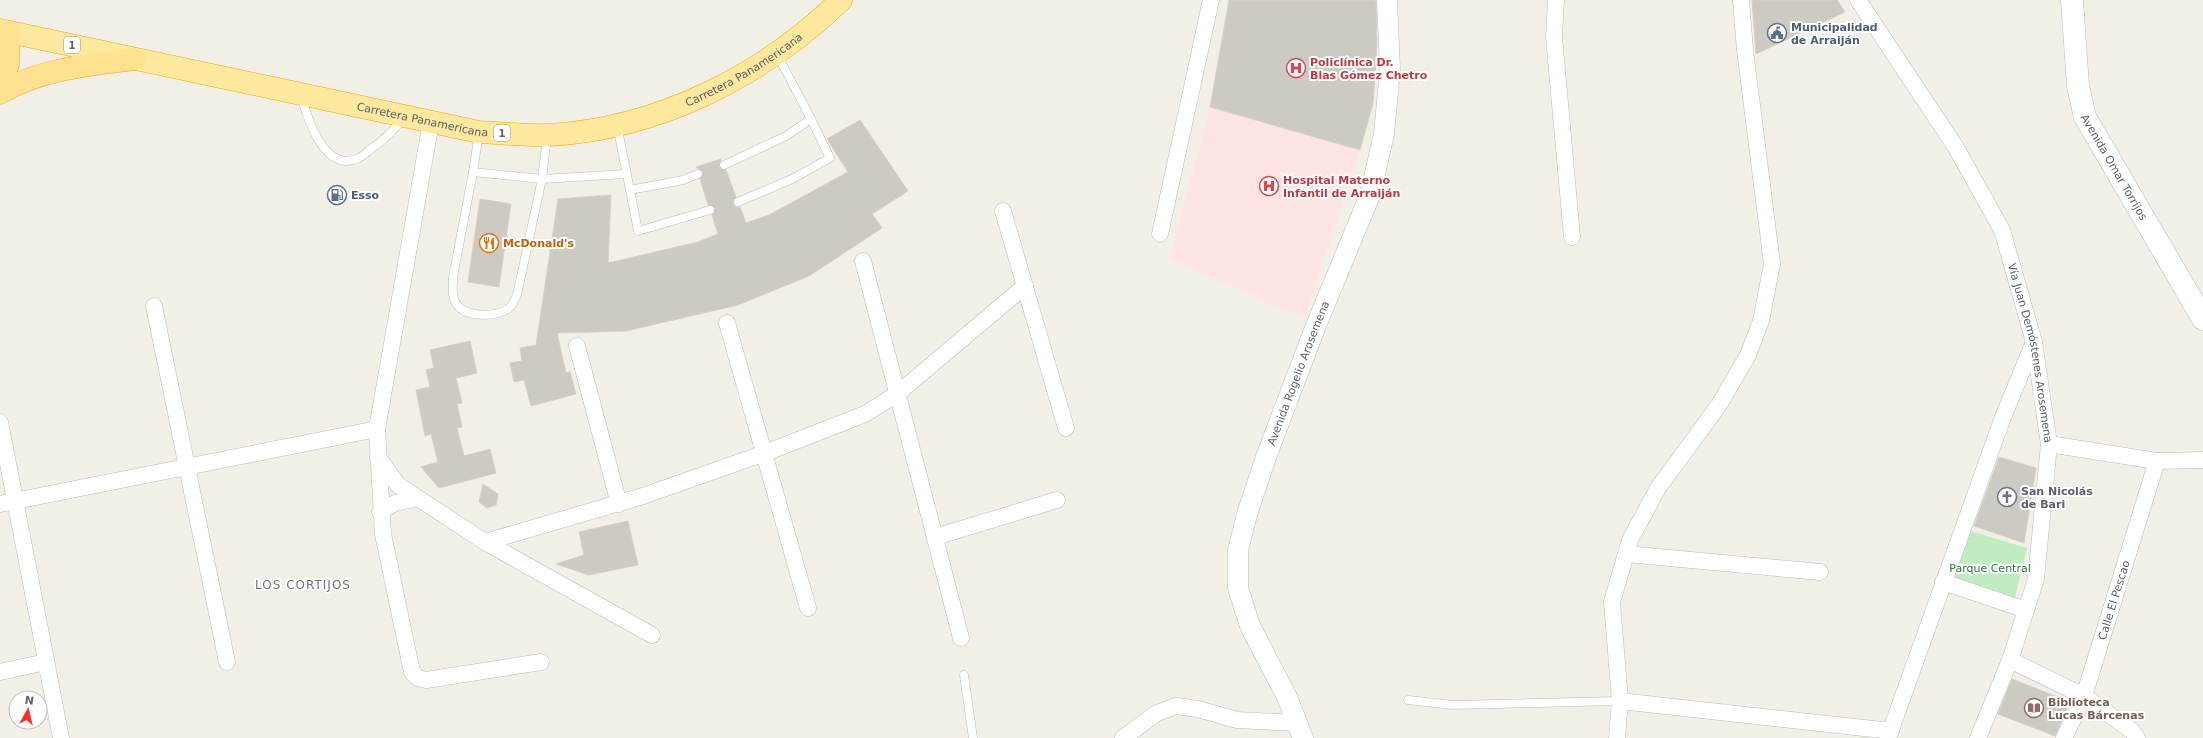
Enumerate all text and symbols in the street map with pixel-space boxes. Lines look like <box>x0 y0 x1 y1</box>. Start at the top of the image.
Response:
place label: Municipalidad de Arraiján <box>1791 21 1878 47</box>
public building icon: Municipalidad de Arraiján <box>1766 22 1788 44</box>
street label: Carretera Panamericana <box>683 30 805 109</box>
road number: 1 <box>64 37 80 53</box>
place label: Policlínica Dr. Blas Gómez Chetro <box>1310 56 1428 82</box>
hospital icon: Policlínica Dr. Blas Gómez Chetro <box>1285 57 1307 79</box>
street label: Carretera Panamericana <box>356 100 489 139</box>
street label: Avenida Omar Torrijos <box>2078 112 2150 223</box>
road number: 1 <box>494 125 510 141</box>
place label: Hospital Materno Infantil de Arraiján <box>1283 174 1400 200</box>
hospital icon: Hospital Materno Infantil de Arraiján <box>1258 175 1280 197</box>
fuel station icon: Esso <box>326 184 348 206</box>
place label: Esso <box>351 189 380 202</box>
restaurant icon: McDonald's <box>478 232 500 254</box>
place label: McDonald's <box>503 237 574 250</box>
street label: Vía Juan Demóstenes Arosemena <box>2005 262 2055 443</box>
street label: Avenida Rogelio Arosemena <box>1265 299 1332 447</box>
place label: San Nicolás de Bari <box>2021 485 2093 511</box>
church icon: San Nicolás de Bari <box>1996 486 2018 508</box>
street label: Calle El Pescao <box>2095 558 2132 641</box>
park label: Parque Central <box>1949 562 2031 575</box>
district label: LOS CORTIJOS <box>255 578 351 592</box>
north arrow <box>8 690 48 730</box>
text: N <box>24 694 35 708</box>
place label: Biblioteca Lucas Bárcenas <box>2048 696 2145 722</box>
library icon: Biblioteca Lucas Bárcenas <box>2023 697 2045 719</box>

